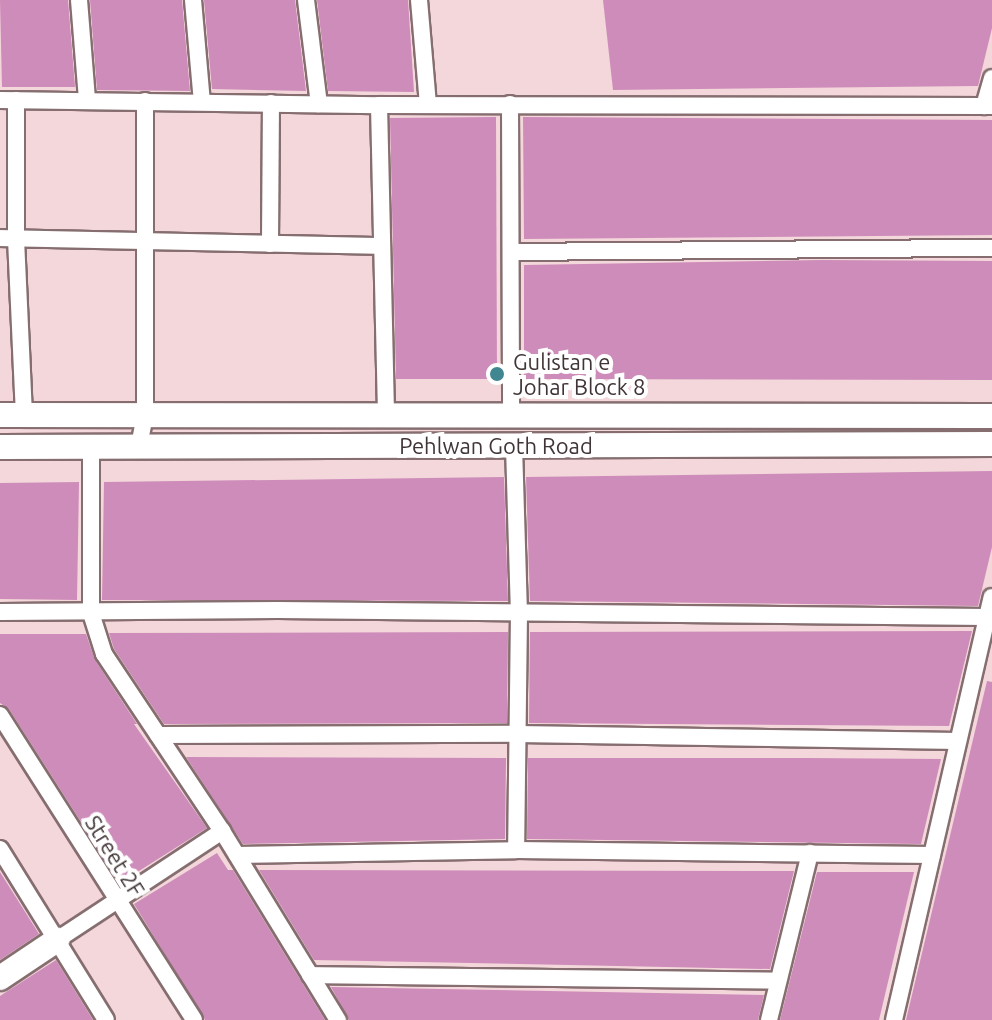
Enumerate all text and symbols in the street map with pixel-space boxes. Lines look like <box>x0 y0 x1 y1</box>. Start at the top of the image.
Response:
place label: Gulistan e Johar Block 8 <box>513 348 645 400</box>
marker: Gulistan e Johar Block 8 <box>488 365 506 383</box>
street label: Pehlwan Goth Road <box>399 433 593 459</box>
street label: Street 2F <box>80 811 150 901</box>

